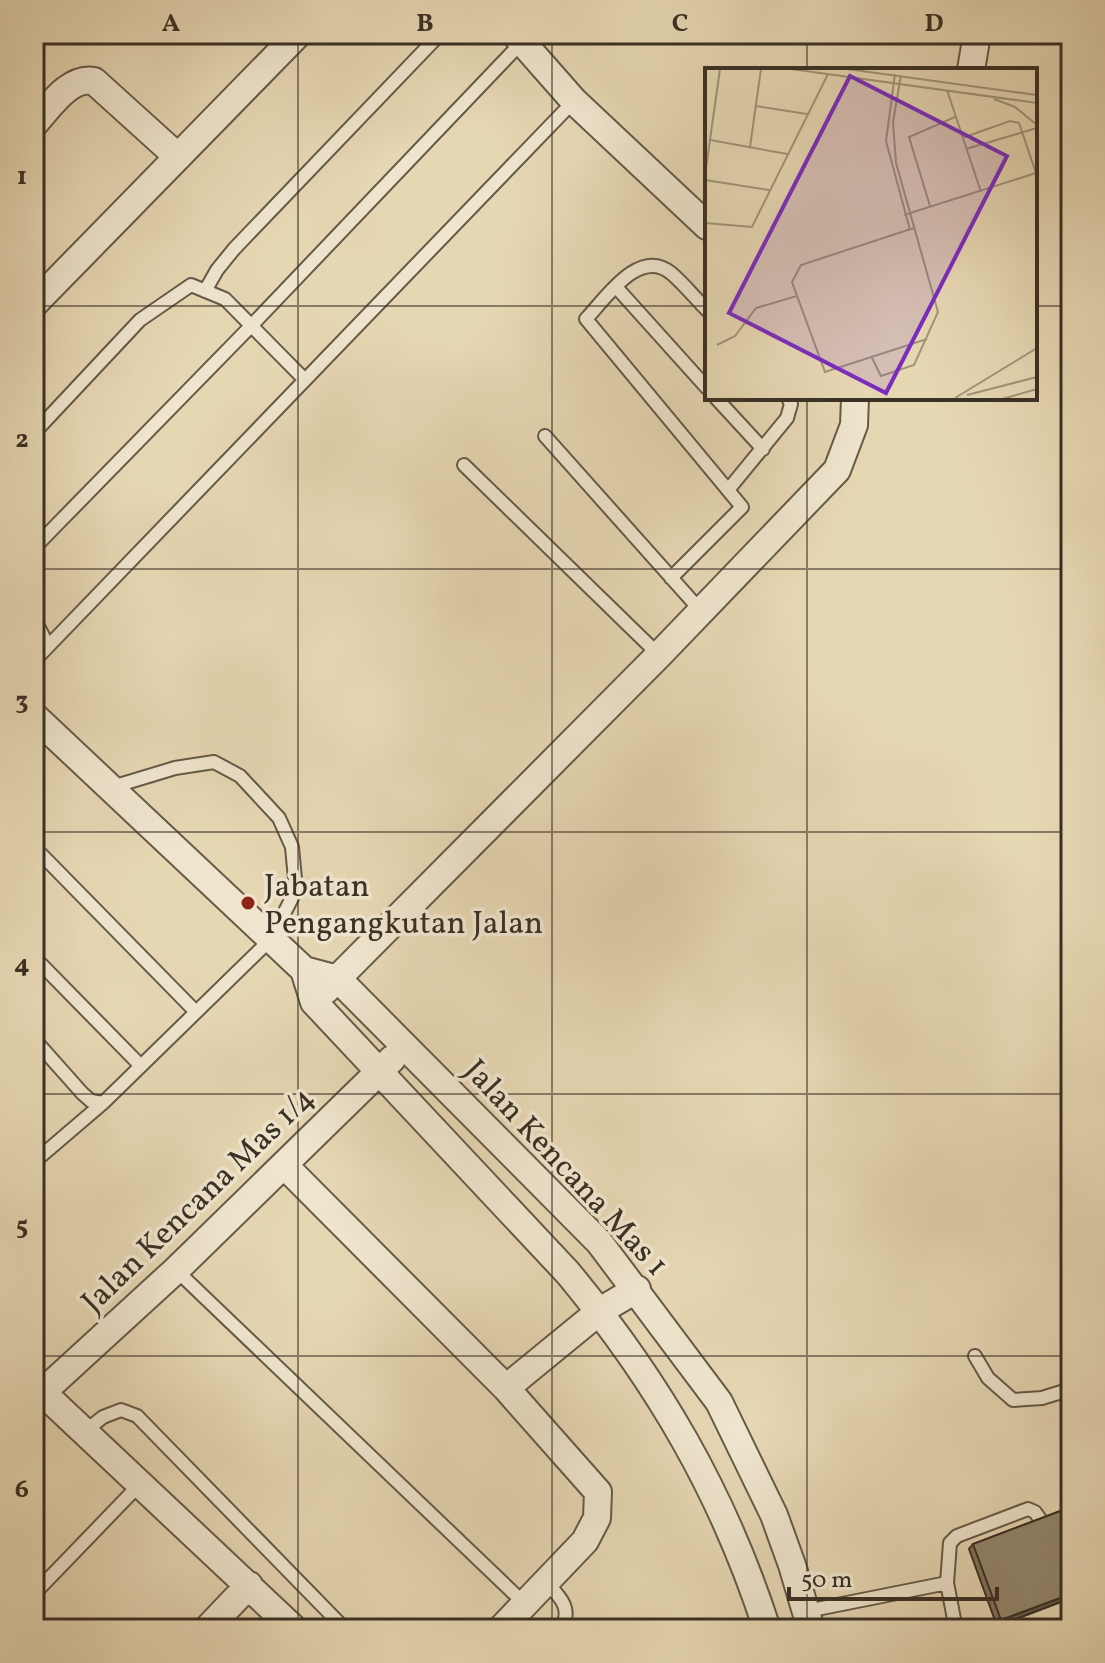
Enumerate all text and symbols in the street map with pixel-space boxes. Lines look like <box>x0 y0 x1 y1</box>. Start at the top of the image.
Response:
text: A <box>162 6 181 42</box>
text: B <box>416 6 434 42</box>
text: C <box>672 6 688 42</box>
text: D <box>924 6 944 42</box>
inset map <box>705 68 1037 400</box>
text: 1 <box>17 159 27 195</box>
text: 2 <box>15 422 29 458</box>
text: 3 <box>15 684 29 720</box>
place label: Jabatan Pengangkutan Jalan <box>264 866 543 947</box>
marker: Jabatan Pengangkutan Jalan <box>239 894 257 912</box>
text: 4 <box>14 947 30 983</box>
street label: Jalan Kencana Mas 1 <box>453 1051 677 1287</box>
street label: Jalan Kencana Mas 1/4 <box>73 1078 325 1324</box>
text: 5 <box>16 1209 28 1245</box>
text: 6 <box>15 1472 29 1508</box>
scale bar <box>789 1551 997 1601</box>
text: 50 m <box>801 1564 853 1598</box>

